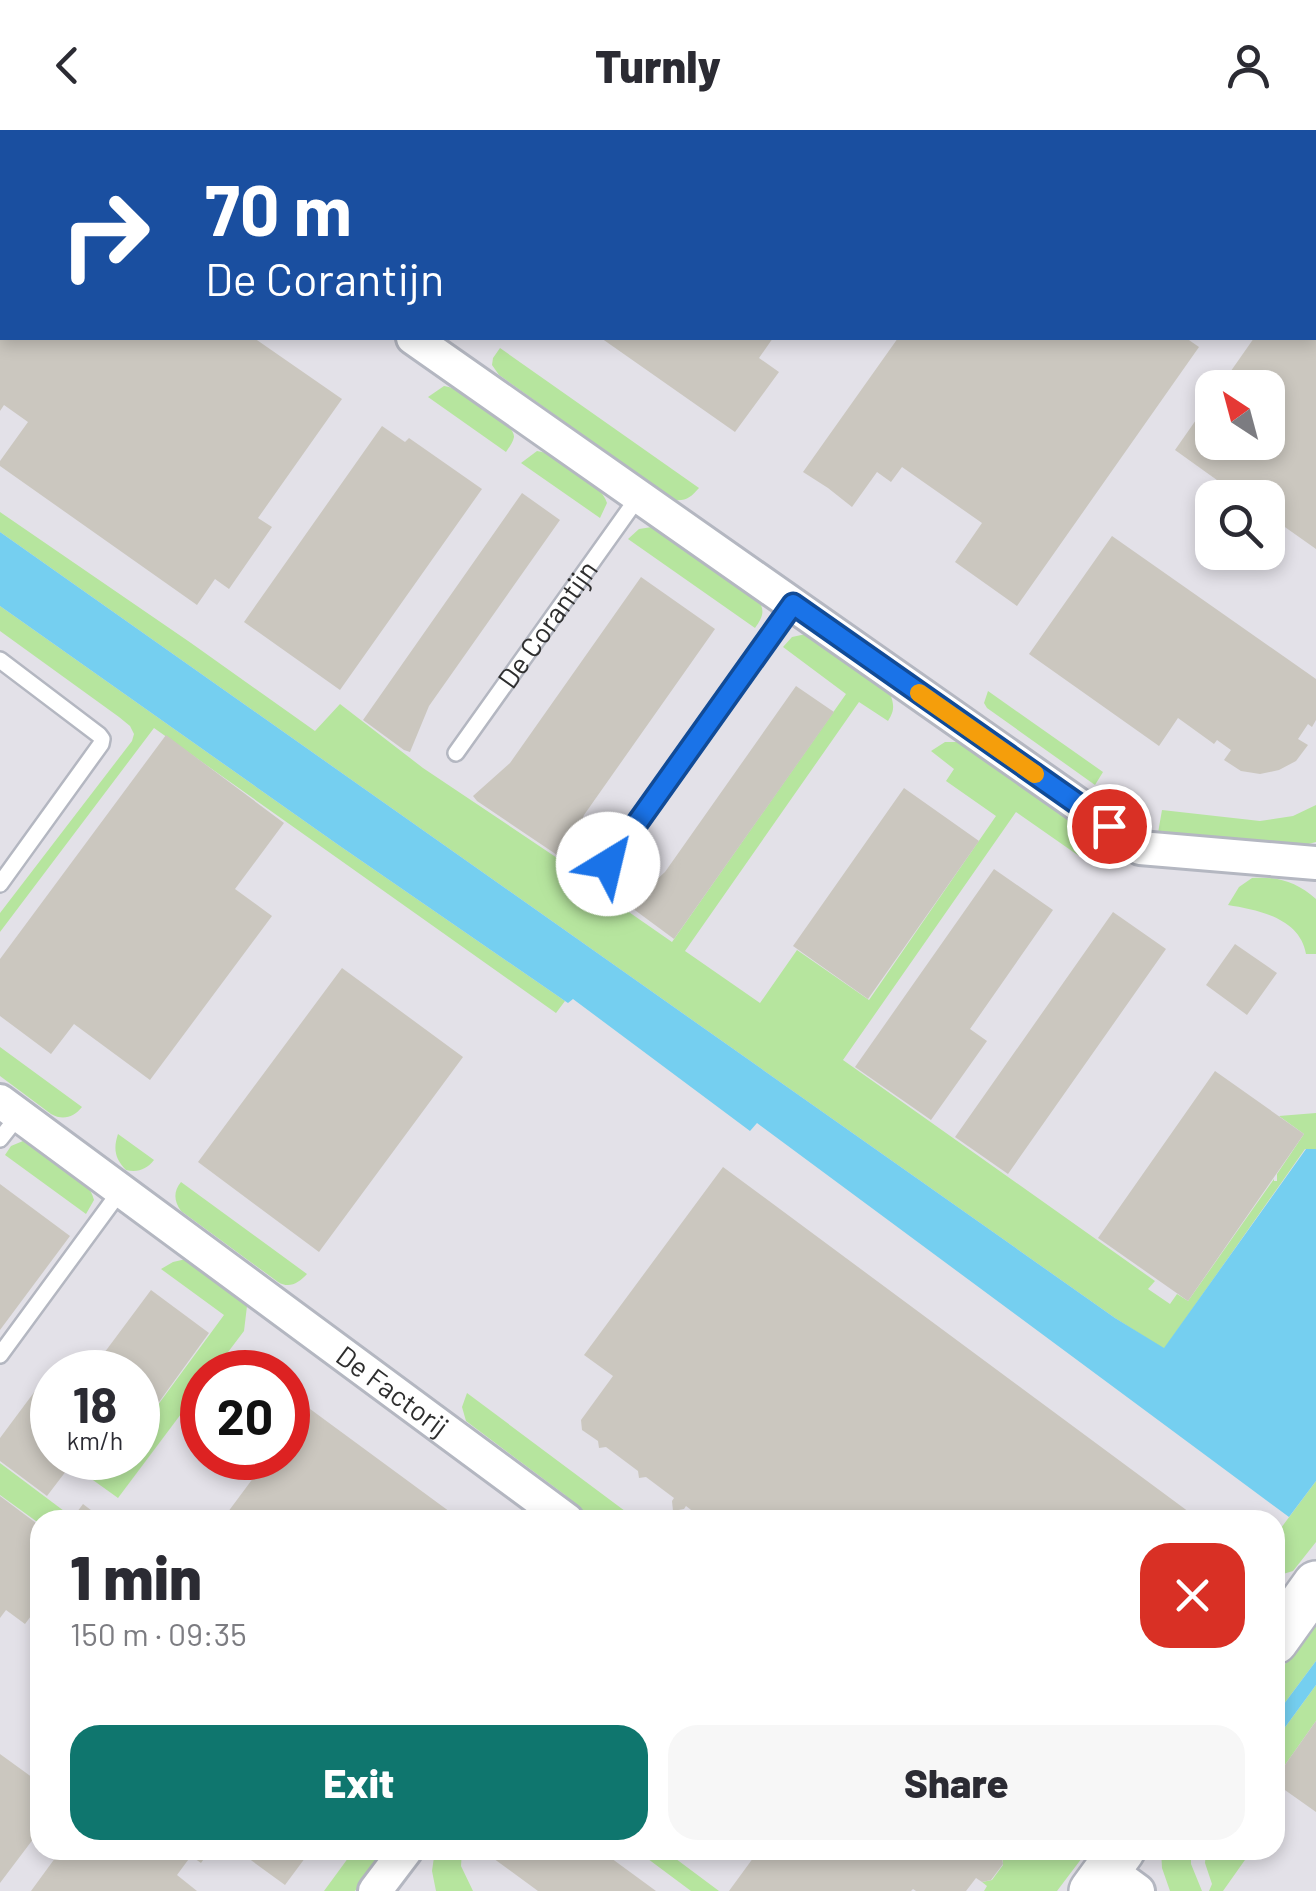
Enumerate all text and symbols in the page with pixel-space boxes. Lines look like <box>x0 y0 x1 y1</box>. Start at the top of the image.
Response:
icon: back <box>40 38 95 93</box>
text: Turnly <box>595 38 721 92</box>
icon: person <box>1221 38 1276 93</box>
text: 70 m <box>205 166 352 250</box>
icon: right <box>40 170 170 300</box>
text: De Corantijn <box>205 251 444 305</box>
north arrow <box>1195 370 1285 460</box>
map controls <box>1195 370 1285 570</box>
button: search <box>1195 480 1285 570</box>
street label: De Corantijn <box>490 553 604 694</box>
pin <box>1067 784 1152 869</box>
icon: arrive <box>1082 799 1137 854</box>
position arrow <box>556 812 660 916</box>
street label: De Factorij <box>330 1338 456 1443</box>
speed limit sign: 20 <box>180 1350 310 1480</box>
text: 18 <box>73 1373 117 1433</box>
text: km/h <box>67 1425 123 1455</box>
text: 1 min <box>70 1540 202 1612</box>
button: close <box>1140 1543 1245 1648</box>
text: 150 m · 09:35 <box>70 1614 247 1652</box>
button: Exit <box>70 1725 648 1840</box>
button: Share <box>668 1725 1245 1840</box>

